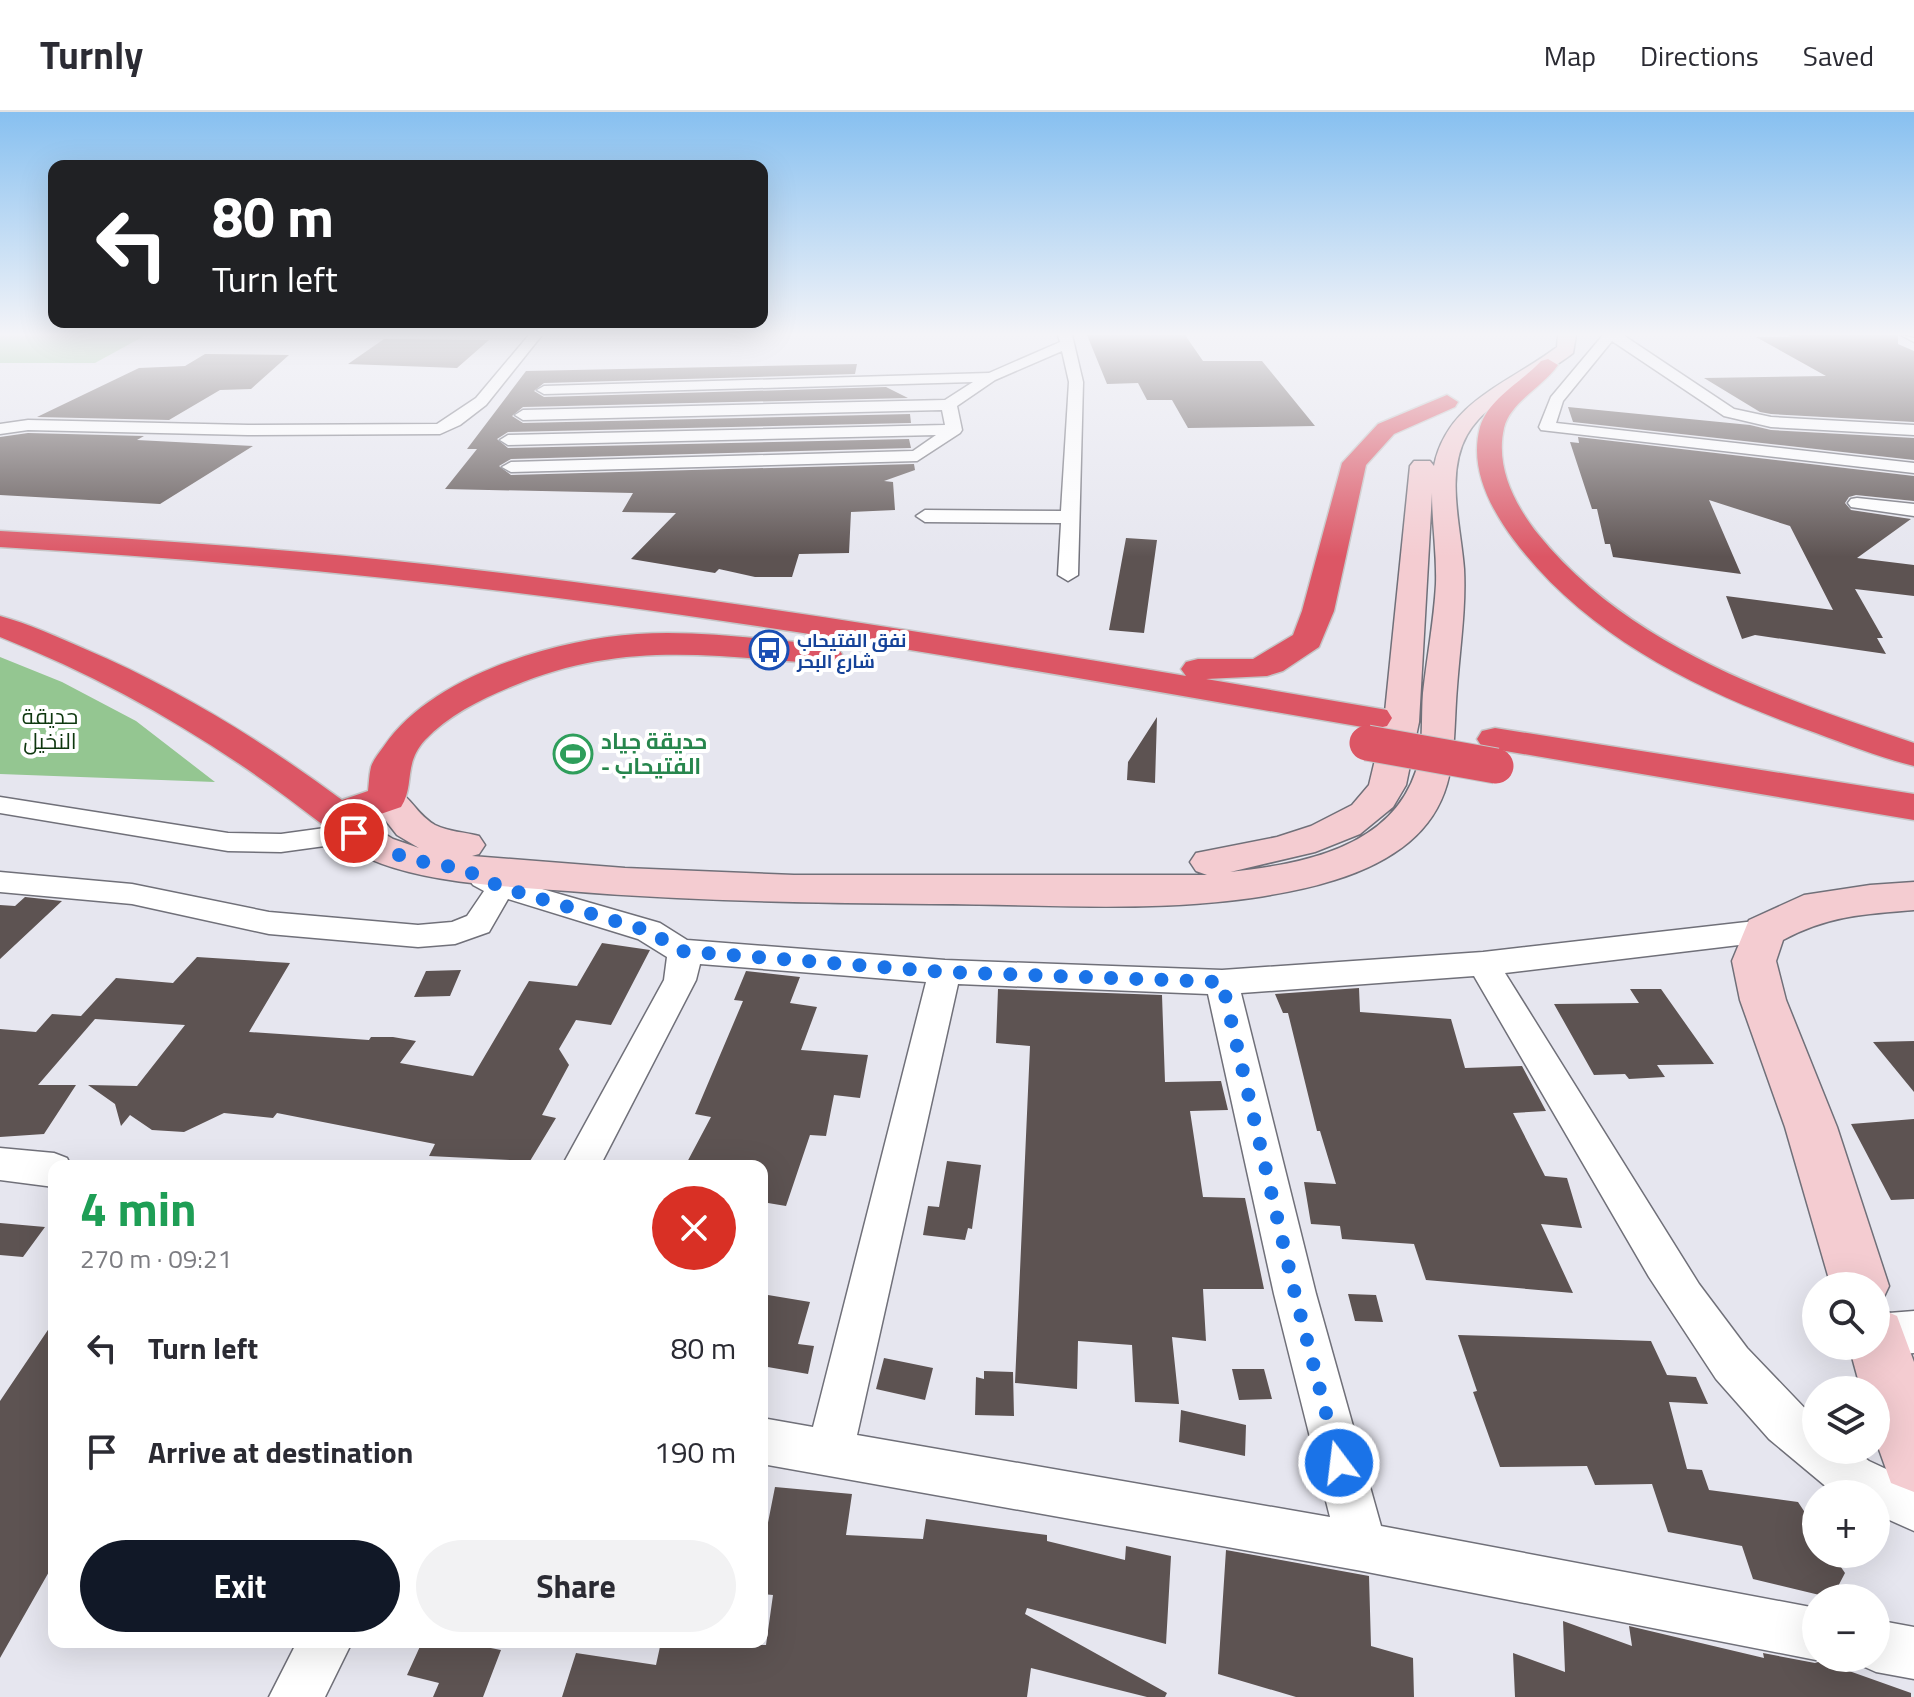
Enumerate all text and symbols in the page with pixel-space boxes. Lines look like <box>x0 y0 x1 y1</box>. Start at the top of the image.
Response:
text: Turnly <box>40 26 143 84</box>
text: Map <box>1544 34 1596 77</box>
text: Directions <box>1640 34 1759 77</box>
text: Saved <box>1803 34 1874 77</box>
text: 80 m <box>212 174 334 259</box>
icon: left <box>80 192 184 296</box>
text: Turn left <box>212 251 338 306</box>
place label: نفق الفتيحاب شارع البحر <box>796 627 906 675</box>
bus stop icon: نفق الفتيحاب شارع البحر <box>748 629 790 671</box>
park label: حديقة النخيل <box>22 699 78 758</box>
place label: حديقة جياد - الفتيحاب <box>601 724 707 783</box>
sports icon: حديقة جياد - الفتيحاب <box>552 733 594 775</box>
pin <box>320 799 388 867</box>
icon: arrive <box>332 811 376 855</box>
text: 4 min <box>80 1172 197 1245</box>
button: close <box>652 1186 736 1270</box>
text: 270 m · 09:21 <box>80 1239 232 1278</box>
map controls <box>1802 1272 1890 1672</box>
button: search <box>1802 1272 1890 1360</box>
text: Turn left <box>148 1325 258 1371</box>
text: 80 m <box>671 1325 736 1371</box>
icon: left <box>80 1326 124 1370</box>
button: layers <box>1802 1376 1890 1464</box>
position arrow <box>1297 1421 1381 1505</box>
text: Arrive at destination <box>148 1429 413 1475</box>
text: 190 m <box>654 1429 736 1475</box>
icon: arrive <box>80 1430 124 1474</box>
button: + <box>1802 1480 1890 1568</box>
button: Exit <box>80 1540 400 1632</box>
button: Share <box>416 1540 736 1632</box>
button: − <box>1802 1584 1890 1672</box>

